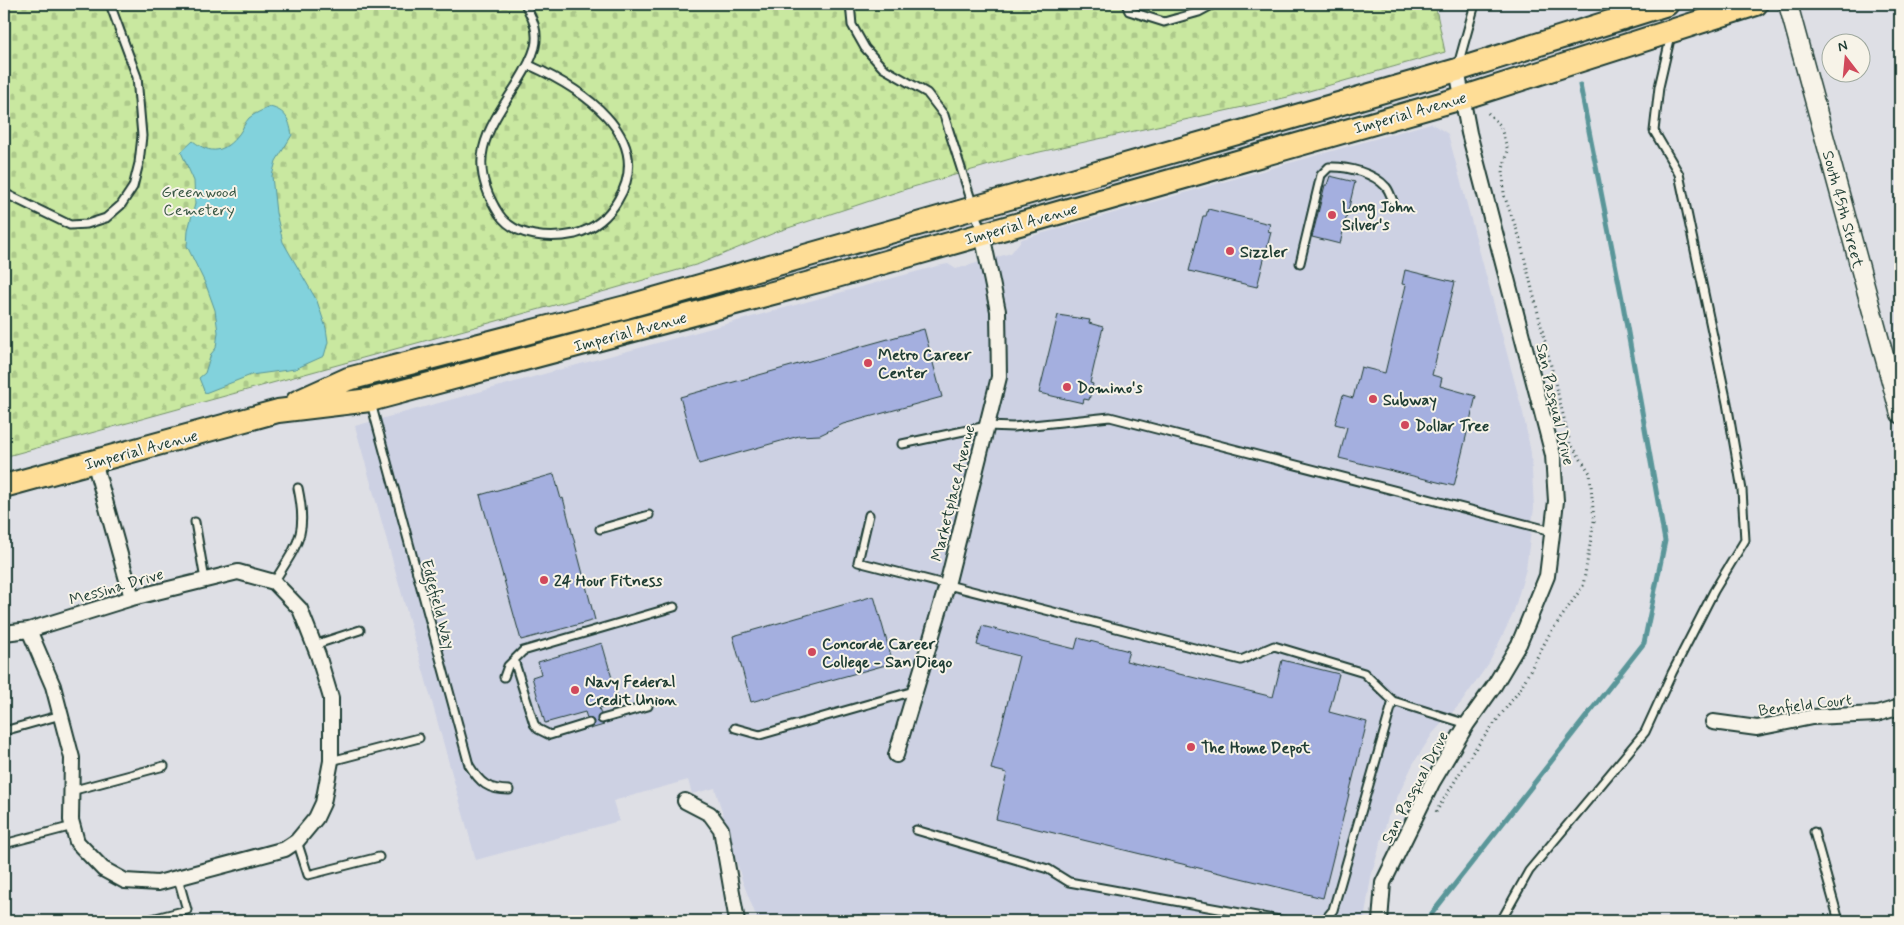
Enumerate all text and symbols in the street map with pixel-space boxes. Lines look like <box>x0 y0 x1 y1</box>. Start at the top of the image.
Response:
north arrow <box>1822 32 1872 82</box>
text: N <box>1836 37 1850 56</box>
street label: Imperial Avenue <box>1352 87 1469 140</box>
street label: South 45th Street <box>1817 148 1868 271</box>
park label: Greenwood Cemetery <box>161 182 237 221</box>
place label: Long John Silver's <box>1342 197 1416 236</box>
street label: Imperial Avenue <box>963 198 1080 251</box>
marker: Long John Silver's <box>1326 209 1338 221</box>
place label: Sizzler <box>1240 242 1288 263</box>
marker: Sizzler <box>1224 245 1236 257</box>
street label: Imperial Avenue <box>572 307 689 358</box>
street label: San Pasqual Drive <box>1530 341 1579 467</box>
place label: Metro Career Center <box>878 345 972 384</box>
marker: Metro Career Center <box>862 357 874 369</box>
place label: Domino's <box>1077 378 1144 399</box>
marker: Domino's <box>1061 381 1073 393</box>
place label: Subway <box>1383 390 1437 411</box>
marker: Subway <box>1367 393 1379 405</box>
place label: Dollar Tree <box>1415 416 1489 437</box>
marker: Dollar Tree <box>1399 419 1411 431</box>
street label: Marketplace Avenue <box>926 423 981 564</box>
street label: Imperial Avenue <box>83 425 200 476</box>
street label: Edgefield Way <box>415 557 460 652</box>
street label: Messina Drive <box>67 564 166 611</box>
place label: 24 Hour Fitness <box>554 571 663 592</box>
marker: 24 Hour Fitness <box>538 574 550 586</box>
place label: Concorde Career College - San Diego <box>822 634 953 674</box>
marker: Concorde Career College - San Diego <box>806 646 818 658</box>
place label: Navy Federal Credit Union <box>585 672 678 711</box>
marker: Navy Federal Credit Union <box>569 684 581 696</box>
street label: Benfield Court <box>1757 689 1853 722</box>
street label: San Pasqual Drive <box>1377 728 1454 848</box>
place label: The Home Depot <box>1201 738 1311 759</box>
marker: The Home Depot <box>1185 741 1197 753</box>

